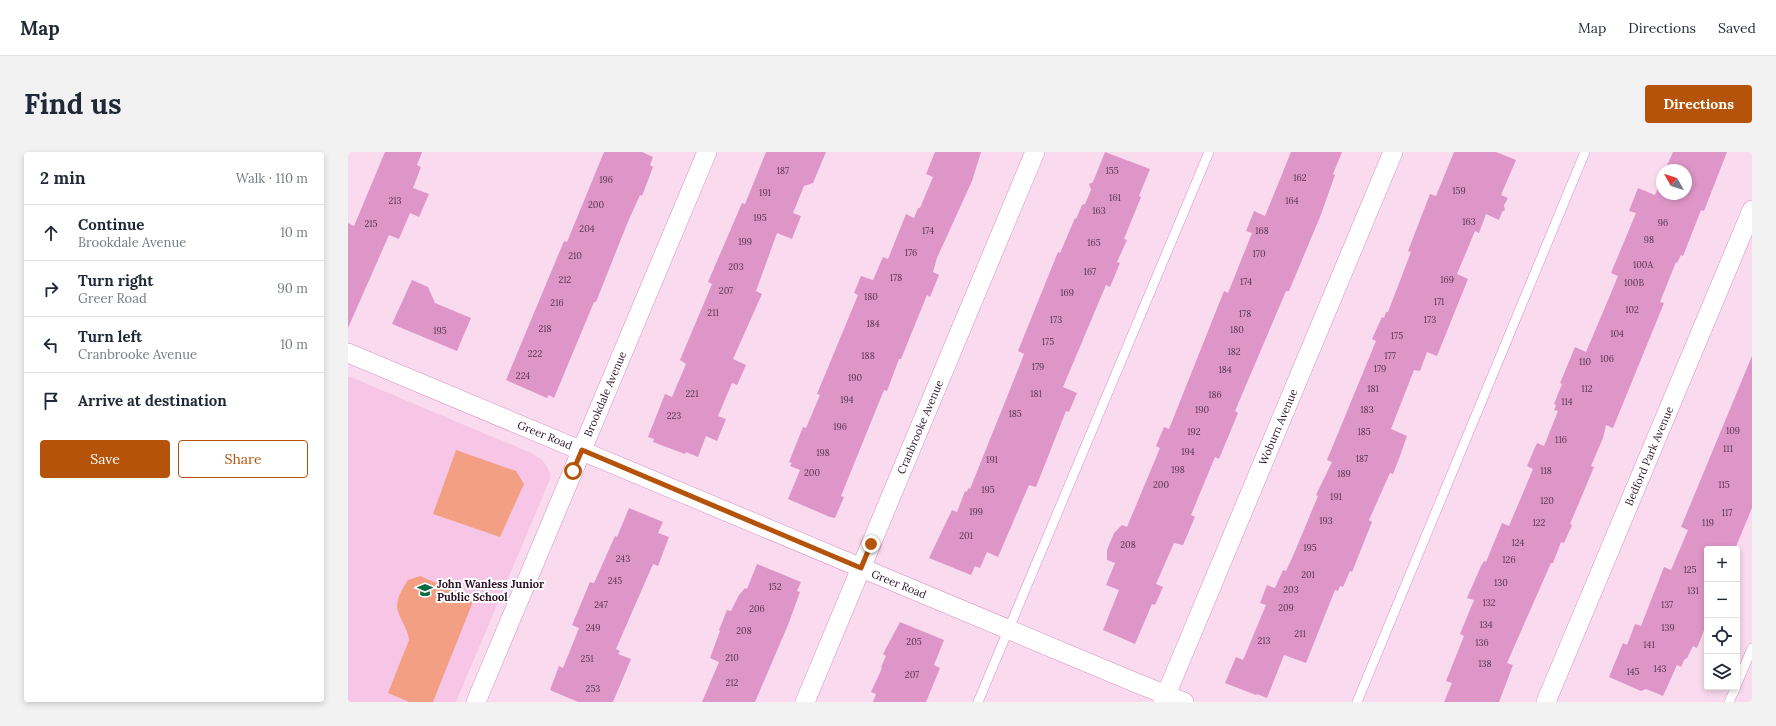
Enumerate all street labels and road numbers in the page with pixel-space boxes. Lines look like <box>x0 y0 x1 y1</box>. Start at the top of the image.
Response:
street label: Brookdale Avenue <box>581 349 629 439</box>
street label: Cranbrooke Avenue <box>894 378 946 476</box>
street label: Woburn Avenue <box>1256 387 1300 467</box>
street label: Bedford Park Avenue <box>1622 404 1676 508</box>
street label: Greer Road <box>515 418 575 453</box>
street label: Greer Road <box>869 567 929 602</box>

